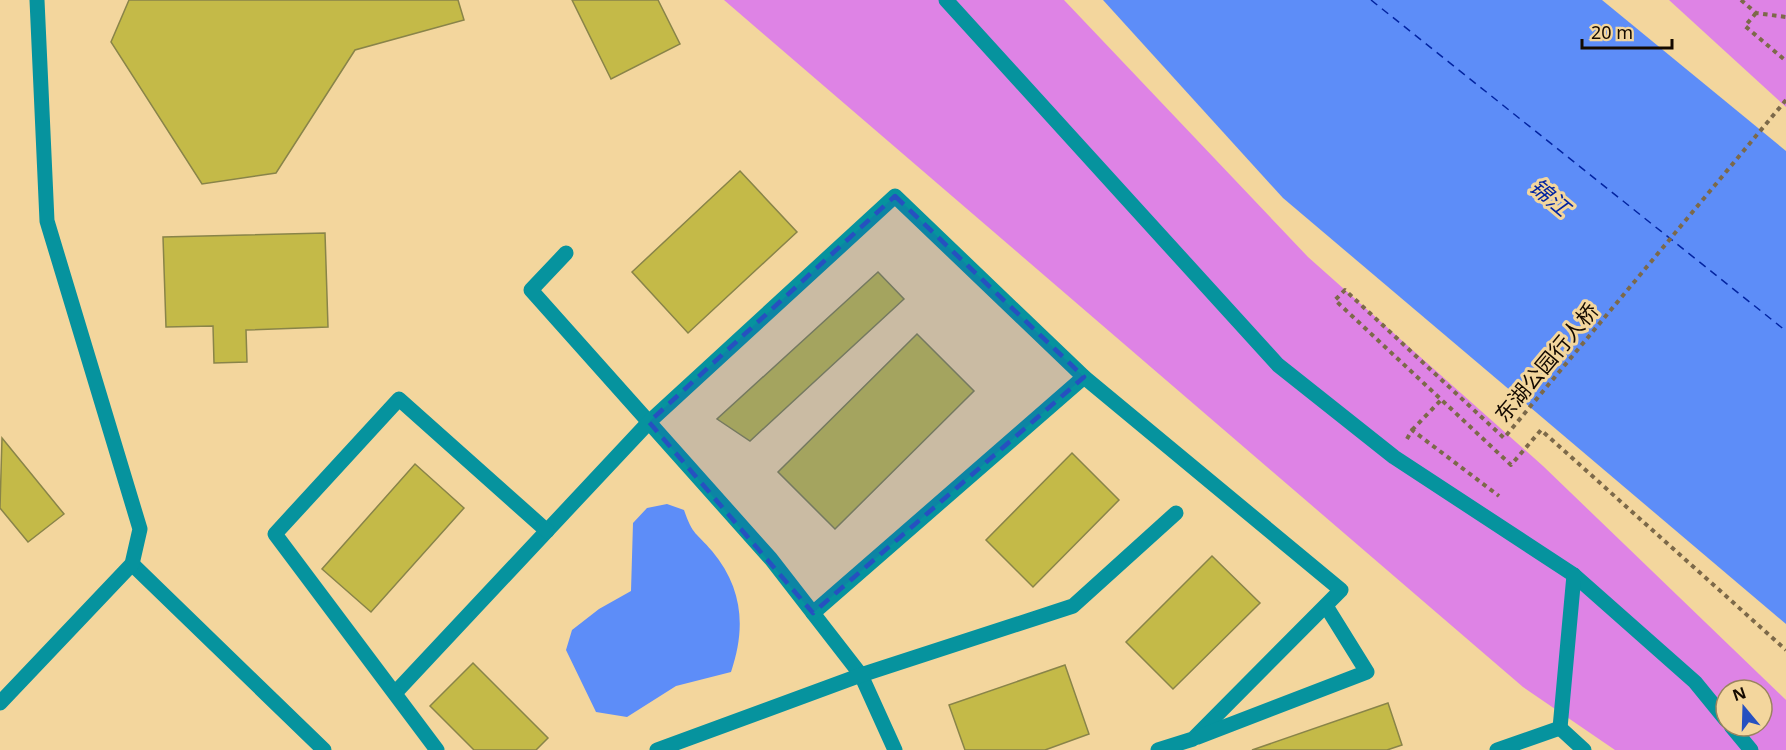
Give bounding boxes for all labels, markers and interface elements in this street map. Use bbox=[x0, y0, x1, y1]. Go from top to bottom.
scale bar bbox=[1582, 12, 1672, 50]
text: 20 m bbox=[1591, 20, 1633, 44]
water label: 锦江 bbox=[1524, 171, 1579, 223]
street label: 东湖公园行人桥 bbox=[1488, 297, 1604, 428]
north arrow bbox=[1714, 678, 1774, 738]
text: N bbox=[1729, 681, 1749, 706]

